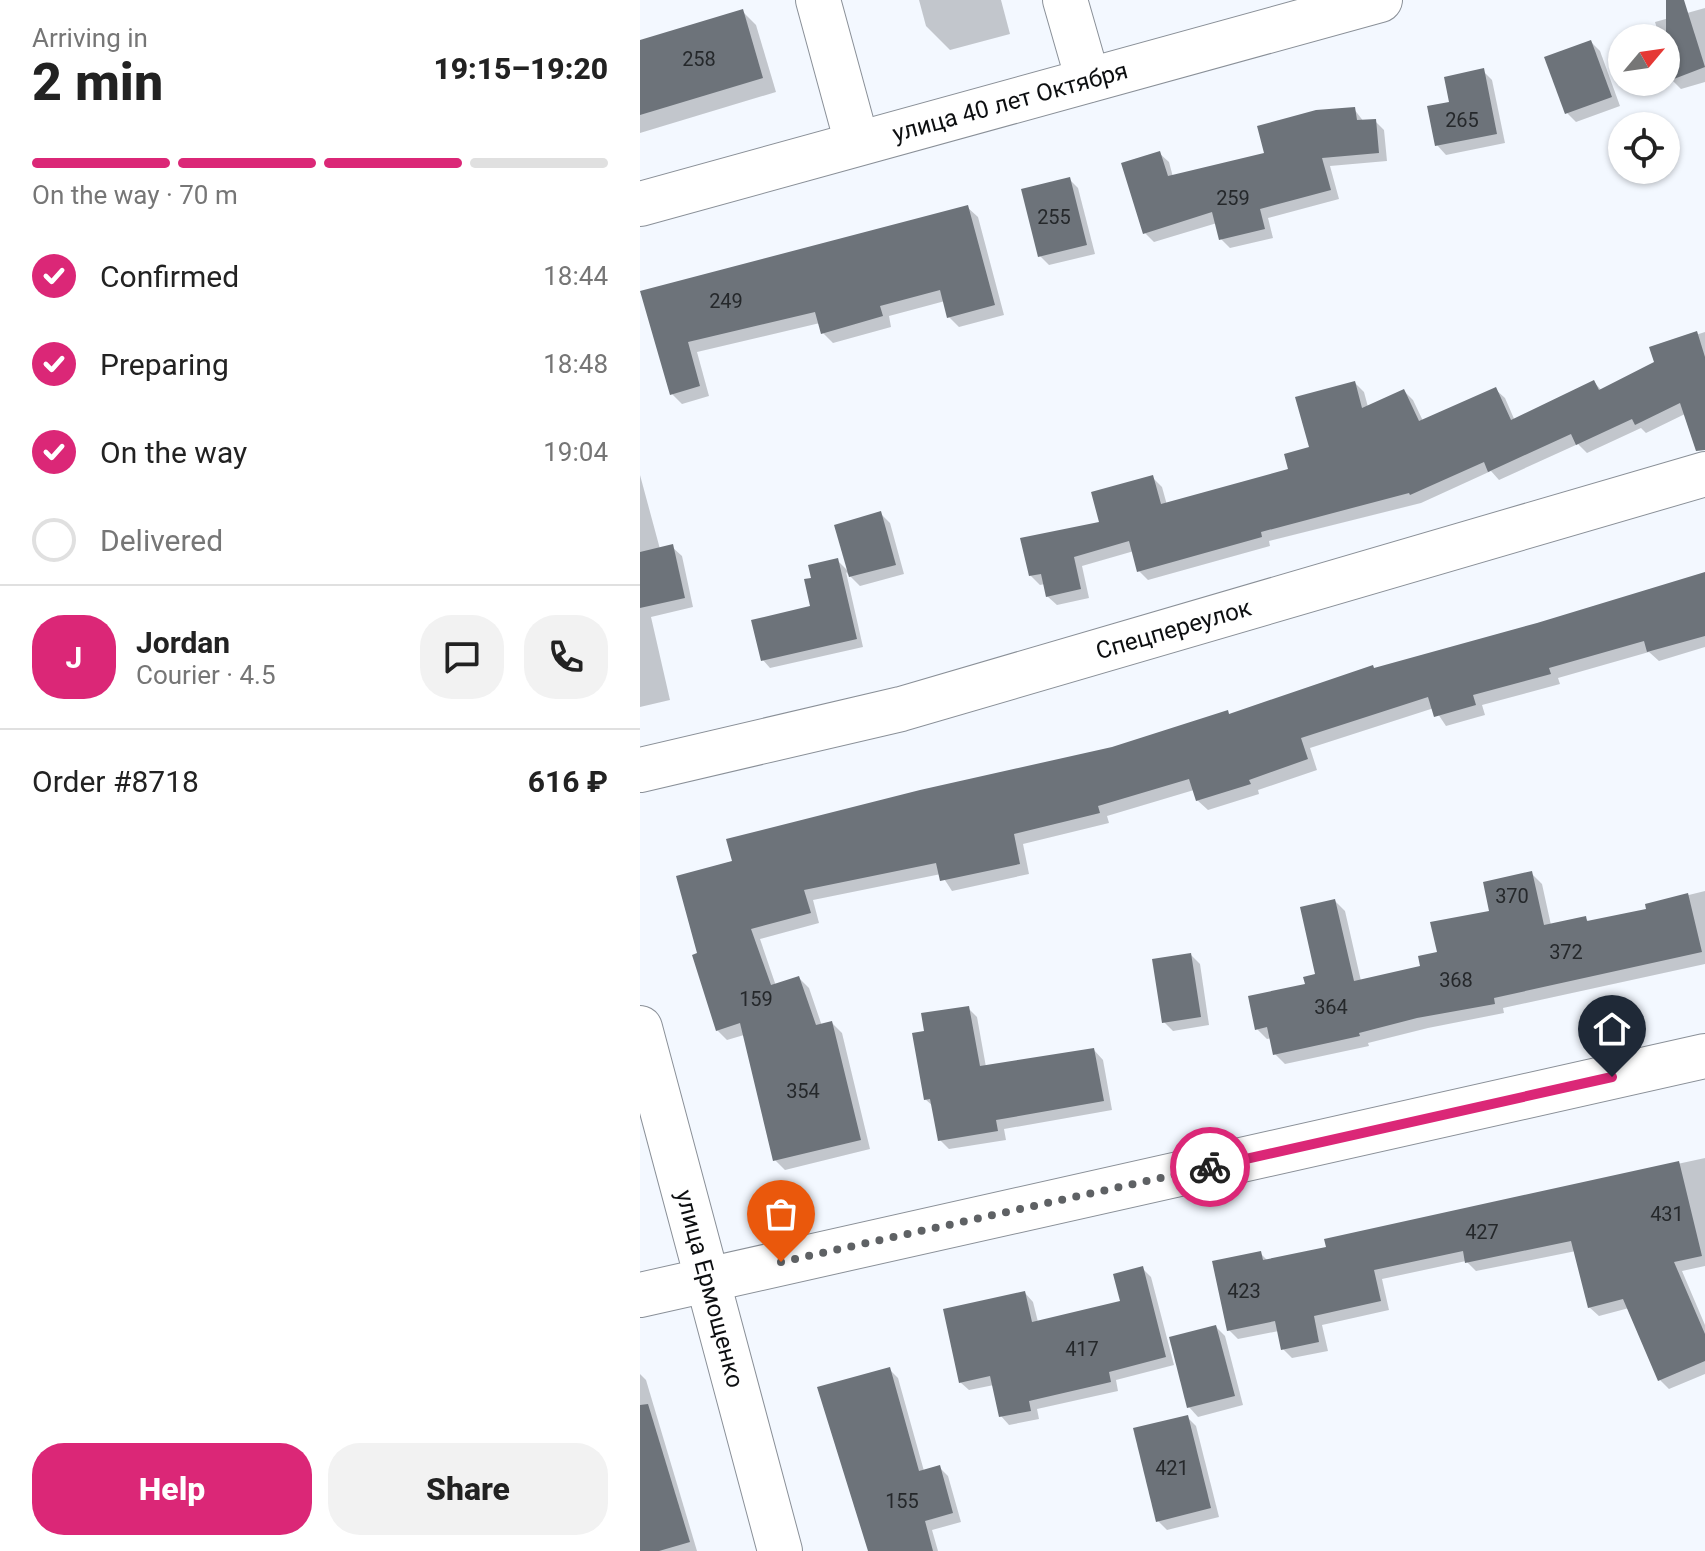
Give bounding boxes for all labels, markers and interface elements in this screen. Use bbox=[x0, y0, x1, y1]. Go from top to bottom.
text: Arriving in bbox=[32, 23, 148, 53]
north arrow bbox=[1608, 24, 1680, 96]
map controls bbox=[1608, 24, 1680, 184]
house number: 258 bbox=[682, 47, 716, 71]
text: 19:15–19:20 bbox=[433, 51, 608, 86]
text: 2 min bbox=[32, 52, 163, 113]
street label: улица 40 лет Октября bbox=[889, 56, 1131, 148]
house number: 265 bbox=[1445, 108, 1479, 132]
button: locate bbox=[1608, 112, 1680, 184]
text: On the way · 70 m bbox=[32, 180, 238, 210]
house number: 259 bbox=[1216, 186, 1250, 210]
house number: 255 bbox=[1037, 205, 1071, 229]
icon: check bbox=[32, 254, 76, 298]
text: Confirmed bbox=[100, 259, 239, 294]
text: 18:44 bbox=[543, 261, 608, 291]
house number: 249 bbox=[709, 289, 743, 313]
icon: check bbox=[32, 342, 76, 386]
text: Preparing bbox=[100, 347, 229, 382]
text: 18:48 bbox=[543, 349, 608, 379]
icon: check bbox=[32, 430, 76, 474]
text: On the way bbox=[100, 435, 247, 470]
text: 19:04 bbox=[543, 437, 608, 467]
text: Delivered bbox=[100, 523, 223, 558]
street label: Спецпереулок bbox=[1093, 593, 1255, 665]
button: chat bbox=[420, 615, 504, 699]
button: phone bbox=[524, 615, 608, 699]
text: Jordan bbox=[136, 625, 230, 660]
text: J bbox=[66, 640, 82, 675]
text: Courier · 4.5 bbox=[136, 660, 276, 690]
text: Order #8718 bbox=[32, 764, 199, 799]
text: 616 ₽ bbox=[528, 764, 608, 799]
house number: 370 bbox=[1495, 884, 1529, 908]
house number: 372 bbox=[1549, 940, 1583, 964]
house number: 368 bbox=[1439, 968, 1473, 992]
house number: 159 bbox=[739, 987, 773, 1011]
house number: 364 bbox=[1314, 995, 1348, 1019]
pin bbox=[1578, 995, 1646, 1077]
icon: home bbox=[1590, 1007, 1634, 1051]
house number: 354 bbox=[786, 1079, 820, 1103]
courier bbox=[1170, 1127, 1250, 1207]
icon: bike bbox=[1188, 1145, 1232, 1189]
pin bbox=[747, 1180, 815, 1262]
street label: улица Ермощенко bbox=[670, 1187, 750, 1391]
icon: bag bbox=[759, 1192, 803, 1236]
house number: 431 bbox=[1650, 1202, 1684, 1226]
house number: 427 bbox=[1465, 1220, 1499, 1244]
house number: 423 bbox=[1227, 1279, 1261, 1303]
house number: 417 bbox=[1065, 1337, 1099, 1361]
button: Help bbox=[32, 1443, 312, 1535]
button: Share bbox=[328, 1443, 608, 1535]
house number: 421 bbox=[1155, 1456, 1189, 1480]
house number: 155 bbox=[885, 1489, 919, 1513]

